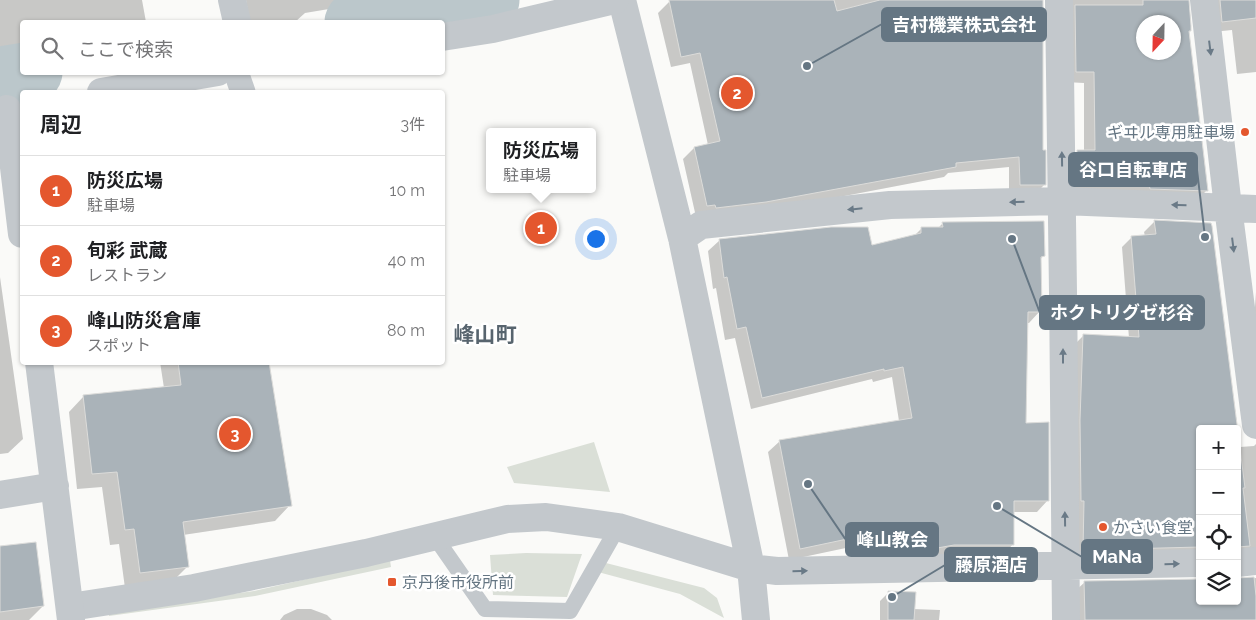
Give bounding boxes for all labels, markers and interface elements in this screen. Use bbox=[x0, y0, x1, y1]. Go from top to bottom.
callout: 吉村機業株式会社 bbox=[882, 8, 1046, 41]
text: 吉村機業株式会社 bbox=[892, 14, 1036, 35]
north arrow bbox=[1136, 15, 1181, 60]
search box bbox=[20, 20, 445, 75]
icon: search bbox=[38, 34, 66, 62]
text: ここで検索 bbox=[78, 38, 173, 60]
one-way arrow bbox=[1206, 41, 1214, 57]
pin: 2 bbox=[721, 74, 753, 112]
text: 周辺 bbox=[40, 112, 82, 137]
text: 3件 bbox=[400, 115, 425, 134]
place label: ギヰル専用駐車場 bbox=[1107, 123, 1235, 142]
marker: ギヰル専用駐車場 bbox=[1239, 126, 1251, 138]
popup bbox=[486, 128, 596, 193]
text: 防災広場 bbox=[503, 139, 579, 161]
one-way arrow bbox=[1058, 151, 1066, 167]
callout: 谷口自転車店 bbox=[1069, 153, 1197, 186]
text: 谷口自転車店 bbox=[1079, 159, 1187, 180]
text: 駐車場 bbox=[503, 166, 551, 185]
text: 防災広場 bbox=[87, 169, 163, 191]
text: 1 bbox=[52, 181, 60, 200]
text: 10 m bbox=[390, 181, 425, 200]
text: 駐車場 bbox=[87, 196, 135, 215]
one-way arrow bbox=[1009, 198, 1025, 206]
one-way arrow bbox=[1171, 201, 1187, 209]
one-way arrow bbox=[846, 205, 862, 213]
pin: 1 bbox=[525, 209, 557, 247]
your location bbox=[583, 226, 609, 252]
one-way arrow bbox=[1229, 237, 1237, 253]
text: 旬彩 武蔵 bbox=[87, 239, 168, 261]
text: 2 bbox=[51, 251, 61, 270]
text: 40 m bbox=[388, 251, 425, 270]
text: レストラン bbox=[87, 266, 167, 285]
callout: ホクトリグゼ杉谷 bbox=[1040, 296, 1204, 329]
text: ホクトリグゼ杉谷 bbox=[1050, 302, 1194, 323]
text: 峰山防災倉庫 bbox=[87, 309, 201, 331]
text: 3 bbox=[52, 321, 60, 340]
text: 80 m bbox=[387, 321, 425, 340]
district label: 峰山町 bbox=[454, 322, 517, 347]
text: スポット bbox=[87, 336, 151, 355]
one-way arrow bbox=[1059, 348, 1067, 364]
pin: 3 bbox=[219, 415, 251, 453]
map controls bbox=[1196, 425, 1241, 605]
button: + bbox=[1196, 425, 1241, 470]
button: − bbox=[1196, 470, 1241, 515]
one-way arrow bbox=[1061, 511, 1069, 527]
button: locate bbox=[1196, 515, 1241, 560]
place label: かさい食堂 bbox=[1113, 518, 1193, 537]
marker: かさい食堂 bbox=[1097, 521, 1109, 533]
callout: 峰山教会 bbox=[846, 523, 938, 556]
text: 峰山教会 bbox=[856, 529, 928, 550]
callout: MaNa bbox=[1082, 540, 1152, 573]
text: MaNa bbox=[1092, 546, 1142, 567]
callout: 藤原酒店 bbox=[945, 548, 1037, 581]
text: 藤原酒店 bbox=[955, 554, 1027, 575]
one-way arrow bbox=[1165, 560, 1181, 568]
button: layers bbox=[1196, 560, 1241, 605]
one-way arrow bbox=[792, 567, 808, 575]
place label: 京丹後市役所前 bbox=[402, 573, 514, 592]
marker: 京丹後市役所前 bbox=[386, 576, 398, 588]

